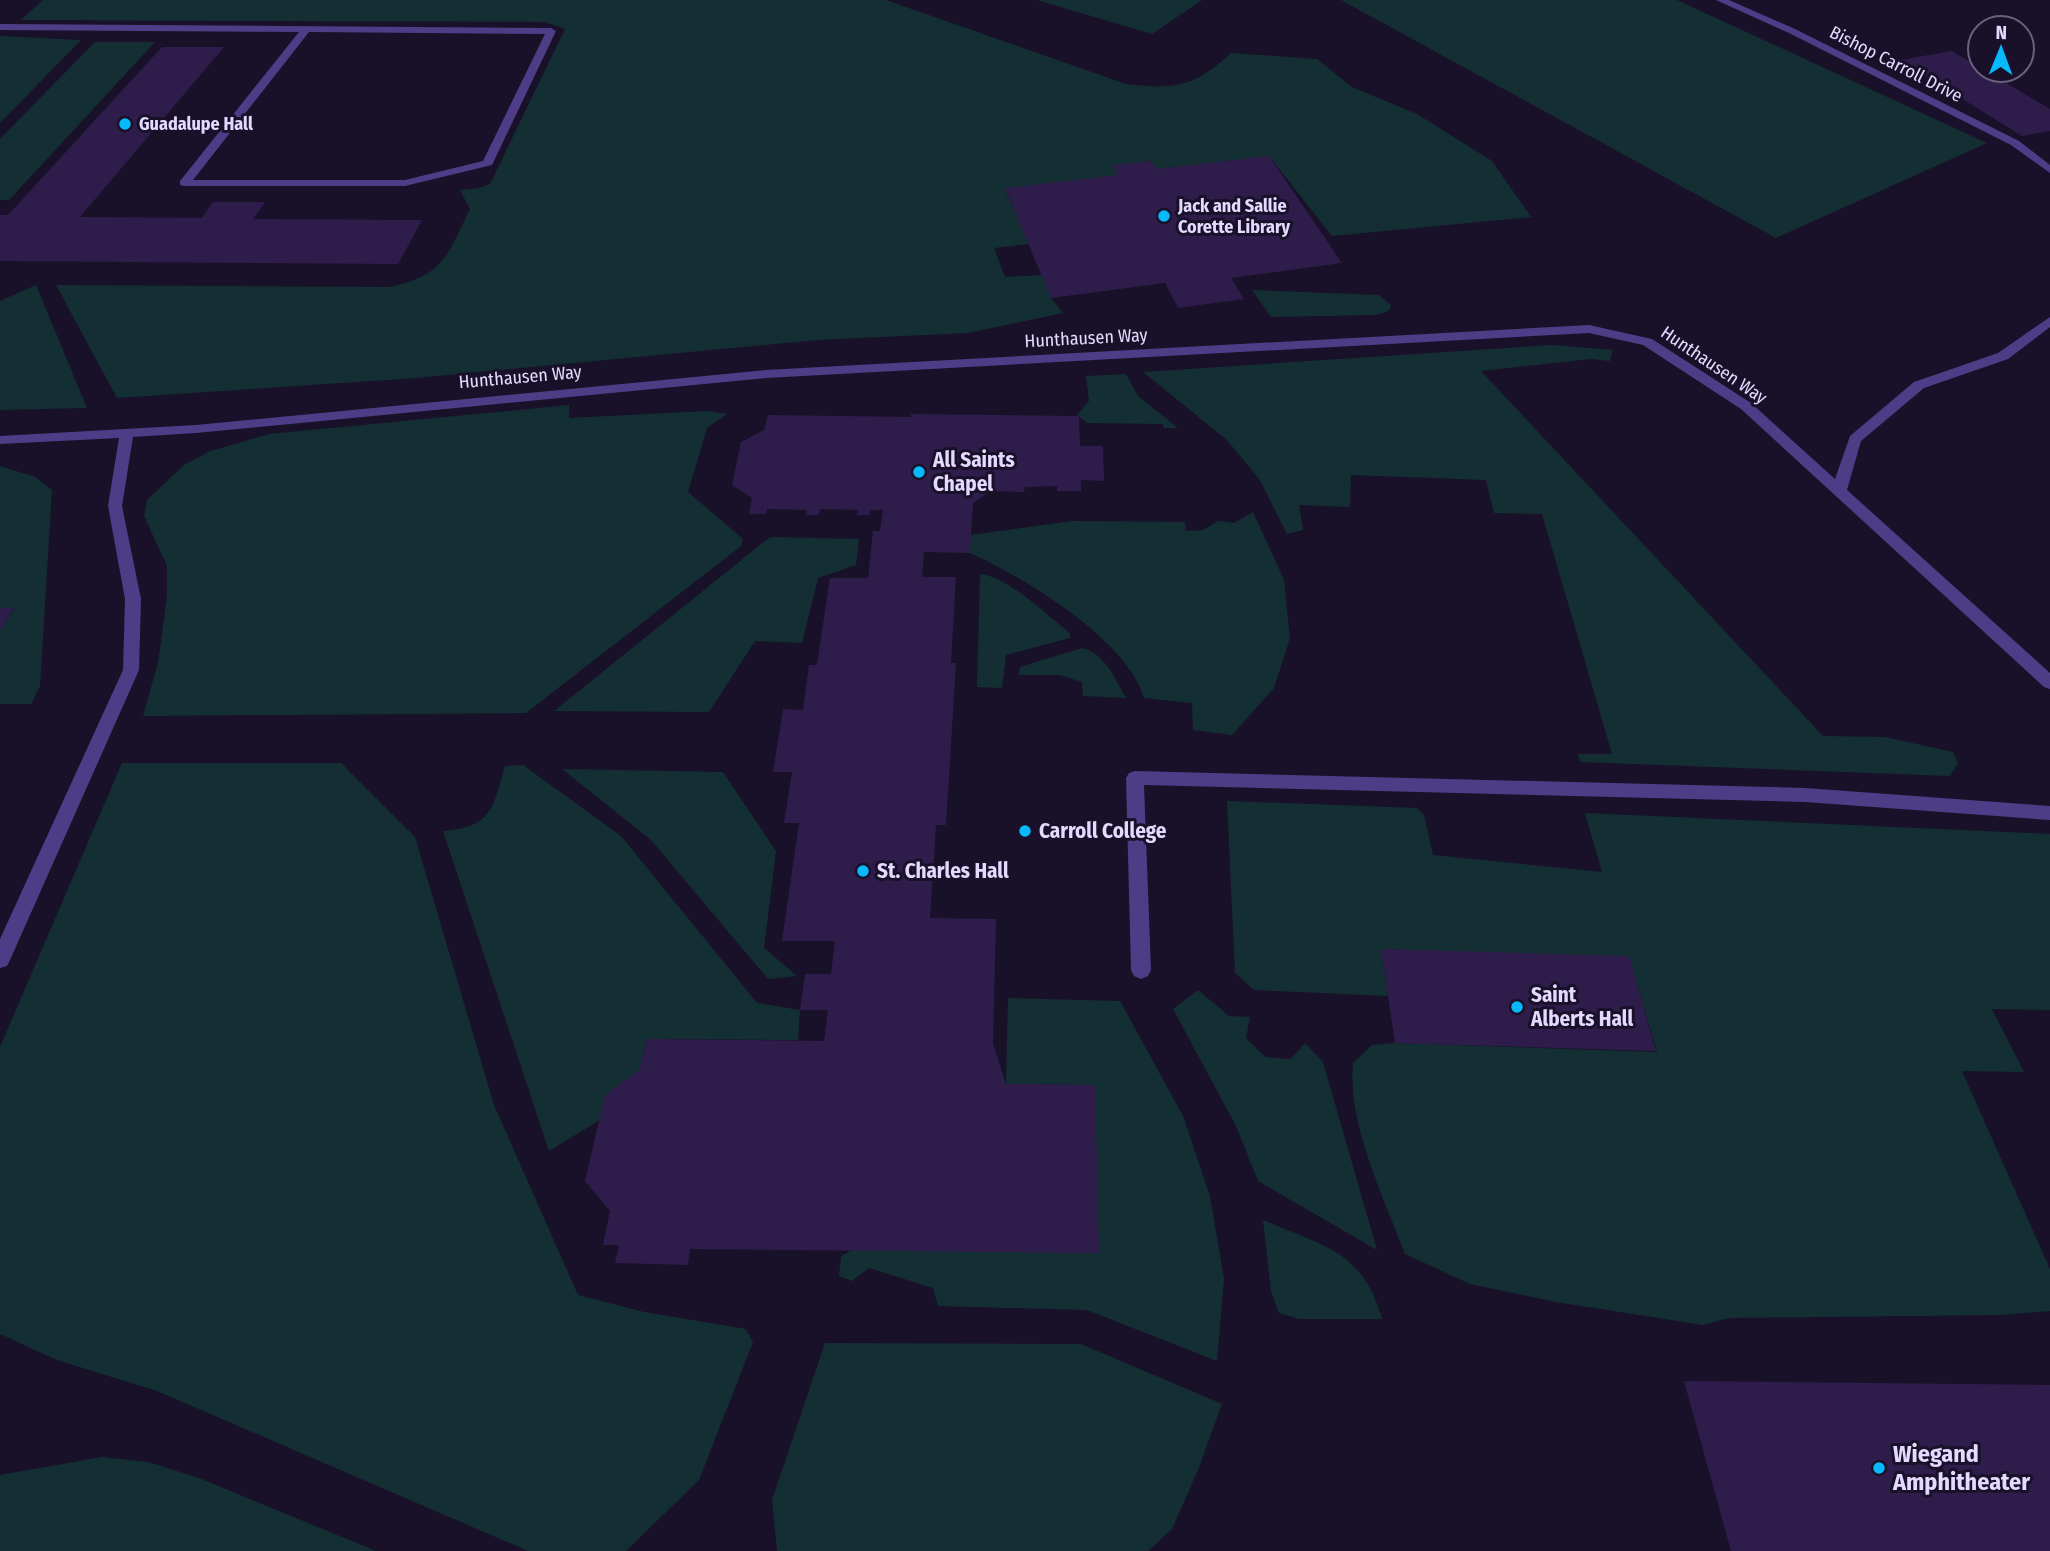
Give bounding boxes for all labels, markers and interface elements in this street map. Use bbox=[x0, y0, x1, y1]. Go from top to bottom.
north arrow bbox=[1966, 14, 2036, 84]
street label: Bishop Carroll Drive bbox=[1826, 21, 1966, 107]
text: N bbox=[1995, 21, 2007, 44]
place label: Guadalupe Hall bbox=[139, 113, 253, 135]
marker: Guadalupe Hall bbox=[117, 116, 133, 132]
place label: Jack and Sallie Corette Library bbox=[1177, 195, 1291, 238]
marker: Jack and Sallie Corette Library bbox=[1156, 208, 1172, 224]
street label: Hunthausen Way bbox=[1657, 321, 1771, 409]
street label: Hunthausen Way bbox=[1024, 324, 1148, 352]
street label: Hunthausen Way bbox=[458, 361, 582, 393]
place label: All Saints Chapel bbox=[932, 447, 1015, 497]
marker: All Saints Chapel bbox=[911, 464, 927, 480]
place label: Carroll College bbox=[1039, 818, 1167, 844]
marker: Carroll College bbox=[1017, 823, 1033, 839]
place label: St. Charles Hall bbox=[877, 858, 1009, 884]
marker: St. Charles Hall bbox=[855, 863, 871, 879]
place label: Saint Alberts Hall bbox=[1530, 982, 1633, 1032]
marker: Saint Alberts Hall bbox=[1509, 999, 1525, 1015]
place label: Wiegand Amphitheater bbox=[1892, 1440, 2030, 1496]
marker: Wiegand Amphitheater bbox=[1871, 1460, 1887, 1476]

